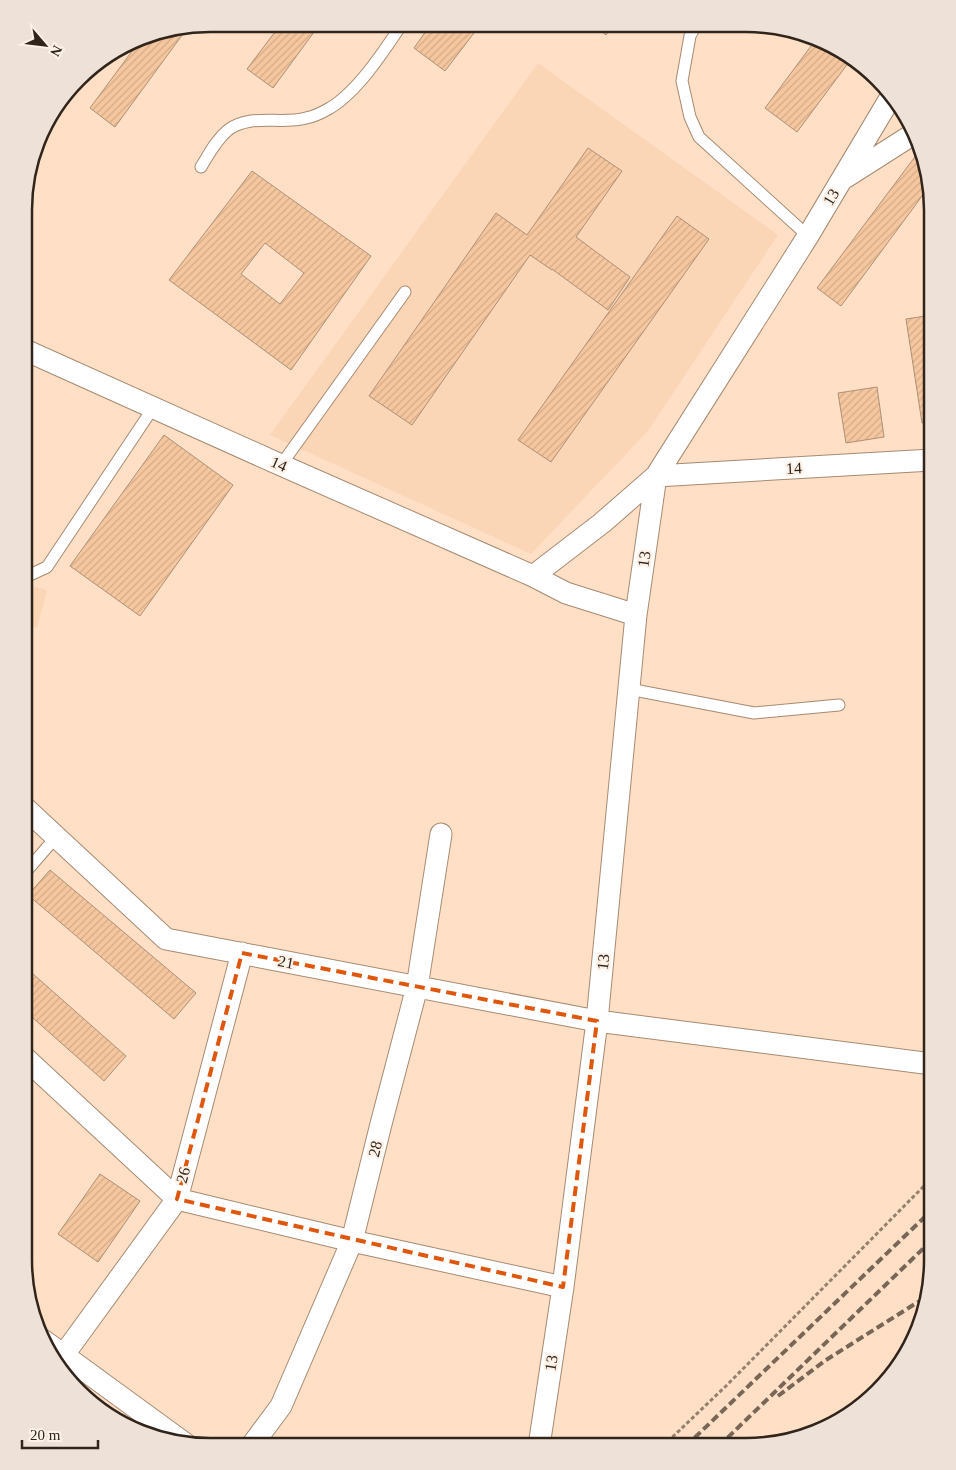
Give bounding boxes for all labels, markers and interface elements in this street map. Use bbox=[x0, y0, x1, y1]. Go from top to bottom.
north arrow bbox=[20, 20, 70, 70]
text: N bbox=[47, 43, 65, 59]
street label: 13 bbox=[820, 186, 842, 208]
street label: 14 bbox=[268, 453, 290, 475]
street label: 14 bbox=[786, 459, 802, 477]
street label: 13 bbox=[634, 550, 654, 568]
street label: 21 bbox=[277, 952, 295, 972]
street label: 13 bbox=[594, 953, 612, 971]
street label: 28 bbox=[365, 1139, 385, 1159]
street label: 26 bbox=[173, 1165, 193, 1185]
street label: 13 bbox=[541, 1354, 561, 1372]
scale bar bbox=[22, 1418, 99, 1450]
text: 20 m bbox=[30, 1427, 61, 1443]

